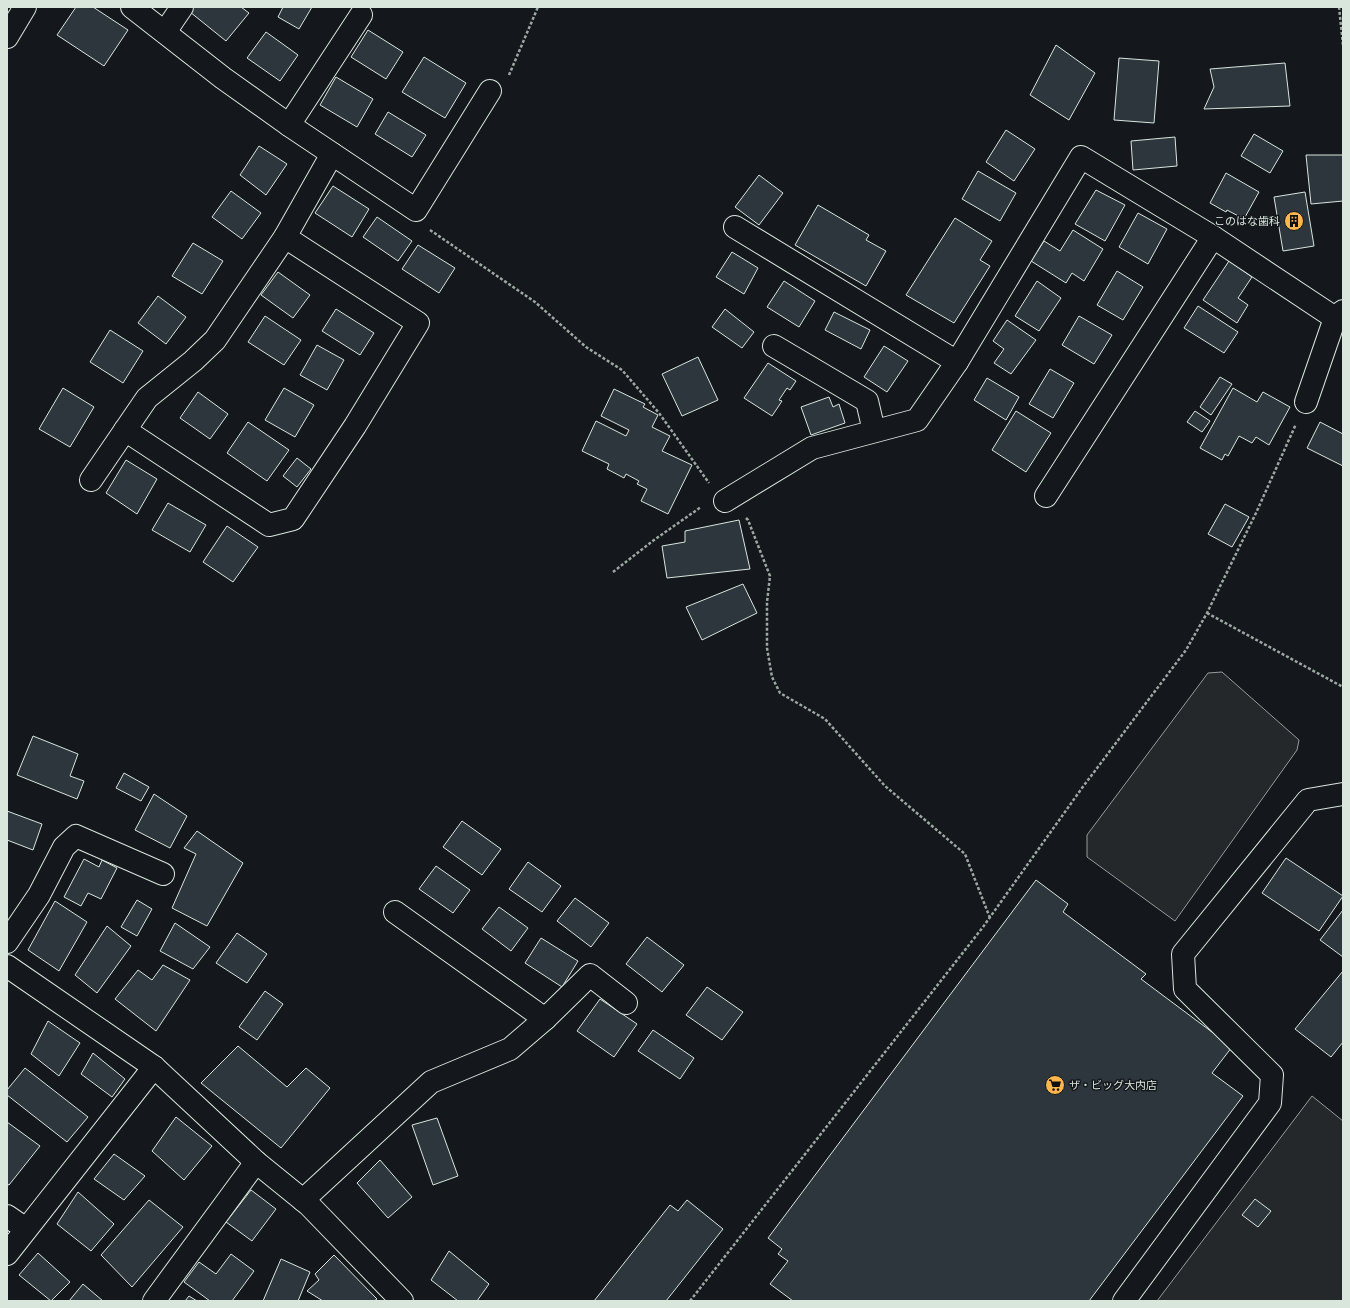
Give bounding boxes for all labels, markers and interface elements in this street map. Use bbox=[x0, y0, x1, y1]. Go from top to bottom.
building icon: このはな歯科 bbox=[1283, 210, 1305, 232]
place label: このはな歯科 bbox=[1214, 213, 1280, 229]
supermarket icon: ザ・ビッグ大内店 bbox=[1044, 1074, 1066, 1096]
place label: ザ・ビッグ大内店 bbox=[1069, 1077, 1157, 1093]

